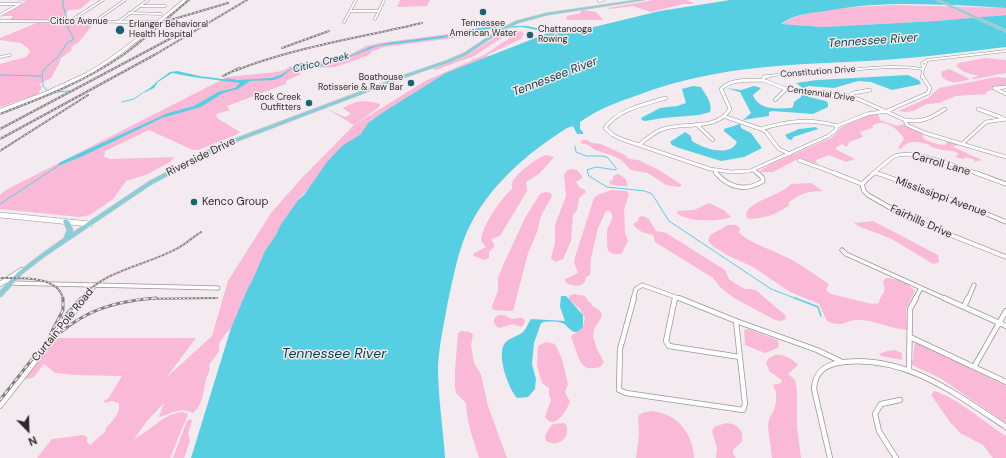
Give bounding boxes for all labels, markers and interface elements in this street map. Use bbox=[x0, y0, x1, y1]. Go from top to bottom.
marker: Tennessee American Water bbox=[478, 7, 488, 17]
street label: Citico Avenue bbox=[50, 17, 108, 27]
place label: Tennessee American Water bbox=[449, 19, 517, 40]
place label: Erlanger Behavioral Health Hospital bbox=[129, 20, 208, 41]
marker: Erlanger Behavioral Health Hospital bbox=[114, 24, 126, 36]
place label: Chattanooga Rowing bbox=[538, 25, 592, 46]
marker: Chattanooga Rowing bbox=[525, 30, 535, 40]
water label: Tennessee River bbox=[828, 31, 918, 51]
water label: Citico Creek bbox=[292, 50, 350, 76]
water label: Tennessee River bbox=[511, 54, 599, 100]
street label: Constitution Drive bbox=[780, 64, 856, 80]
place label: Boathouse Rotisserie & Raw Bar bbox=[318, 73, 403, 94]
marker: Boathouse Rotisserie & Raw Bar bbox=[406, 78, 416, 88]
street label: Centennial Drive bbox=[786, 84, 856, 104]
place label: Rock Creek Outfitters bbox=[254, 93, 301, 114]
marker: Rock Creek Outfitters bbox=[304, 98, 314, 108]
street label: Riverside Drive bbox=[164, 135, 238, 179]
street label: Carroll Lane bbox=[910, 149, 972, 179]
street label: Mississippi Avenue bbox=[894, 174, 988, 220]
place label: Kenco Group bbox=[202, 195, 268, 209]
marker: Kenco Group bbox=[189, 197, 199, 207]
street label: Fairhills Drive bbox=[888, 202, 954, 242]
street label: Curtain Pole Road bbox=[29, 286, 97, 364]
water label: Tennessee River bbox=[282, 346, 386, 362]
north arrow bbox=[8, 410, 48, 450]
text: N bbox=[26, 433, 39, 449]

